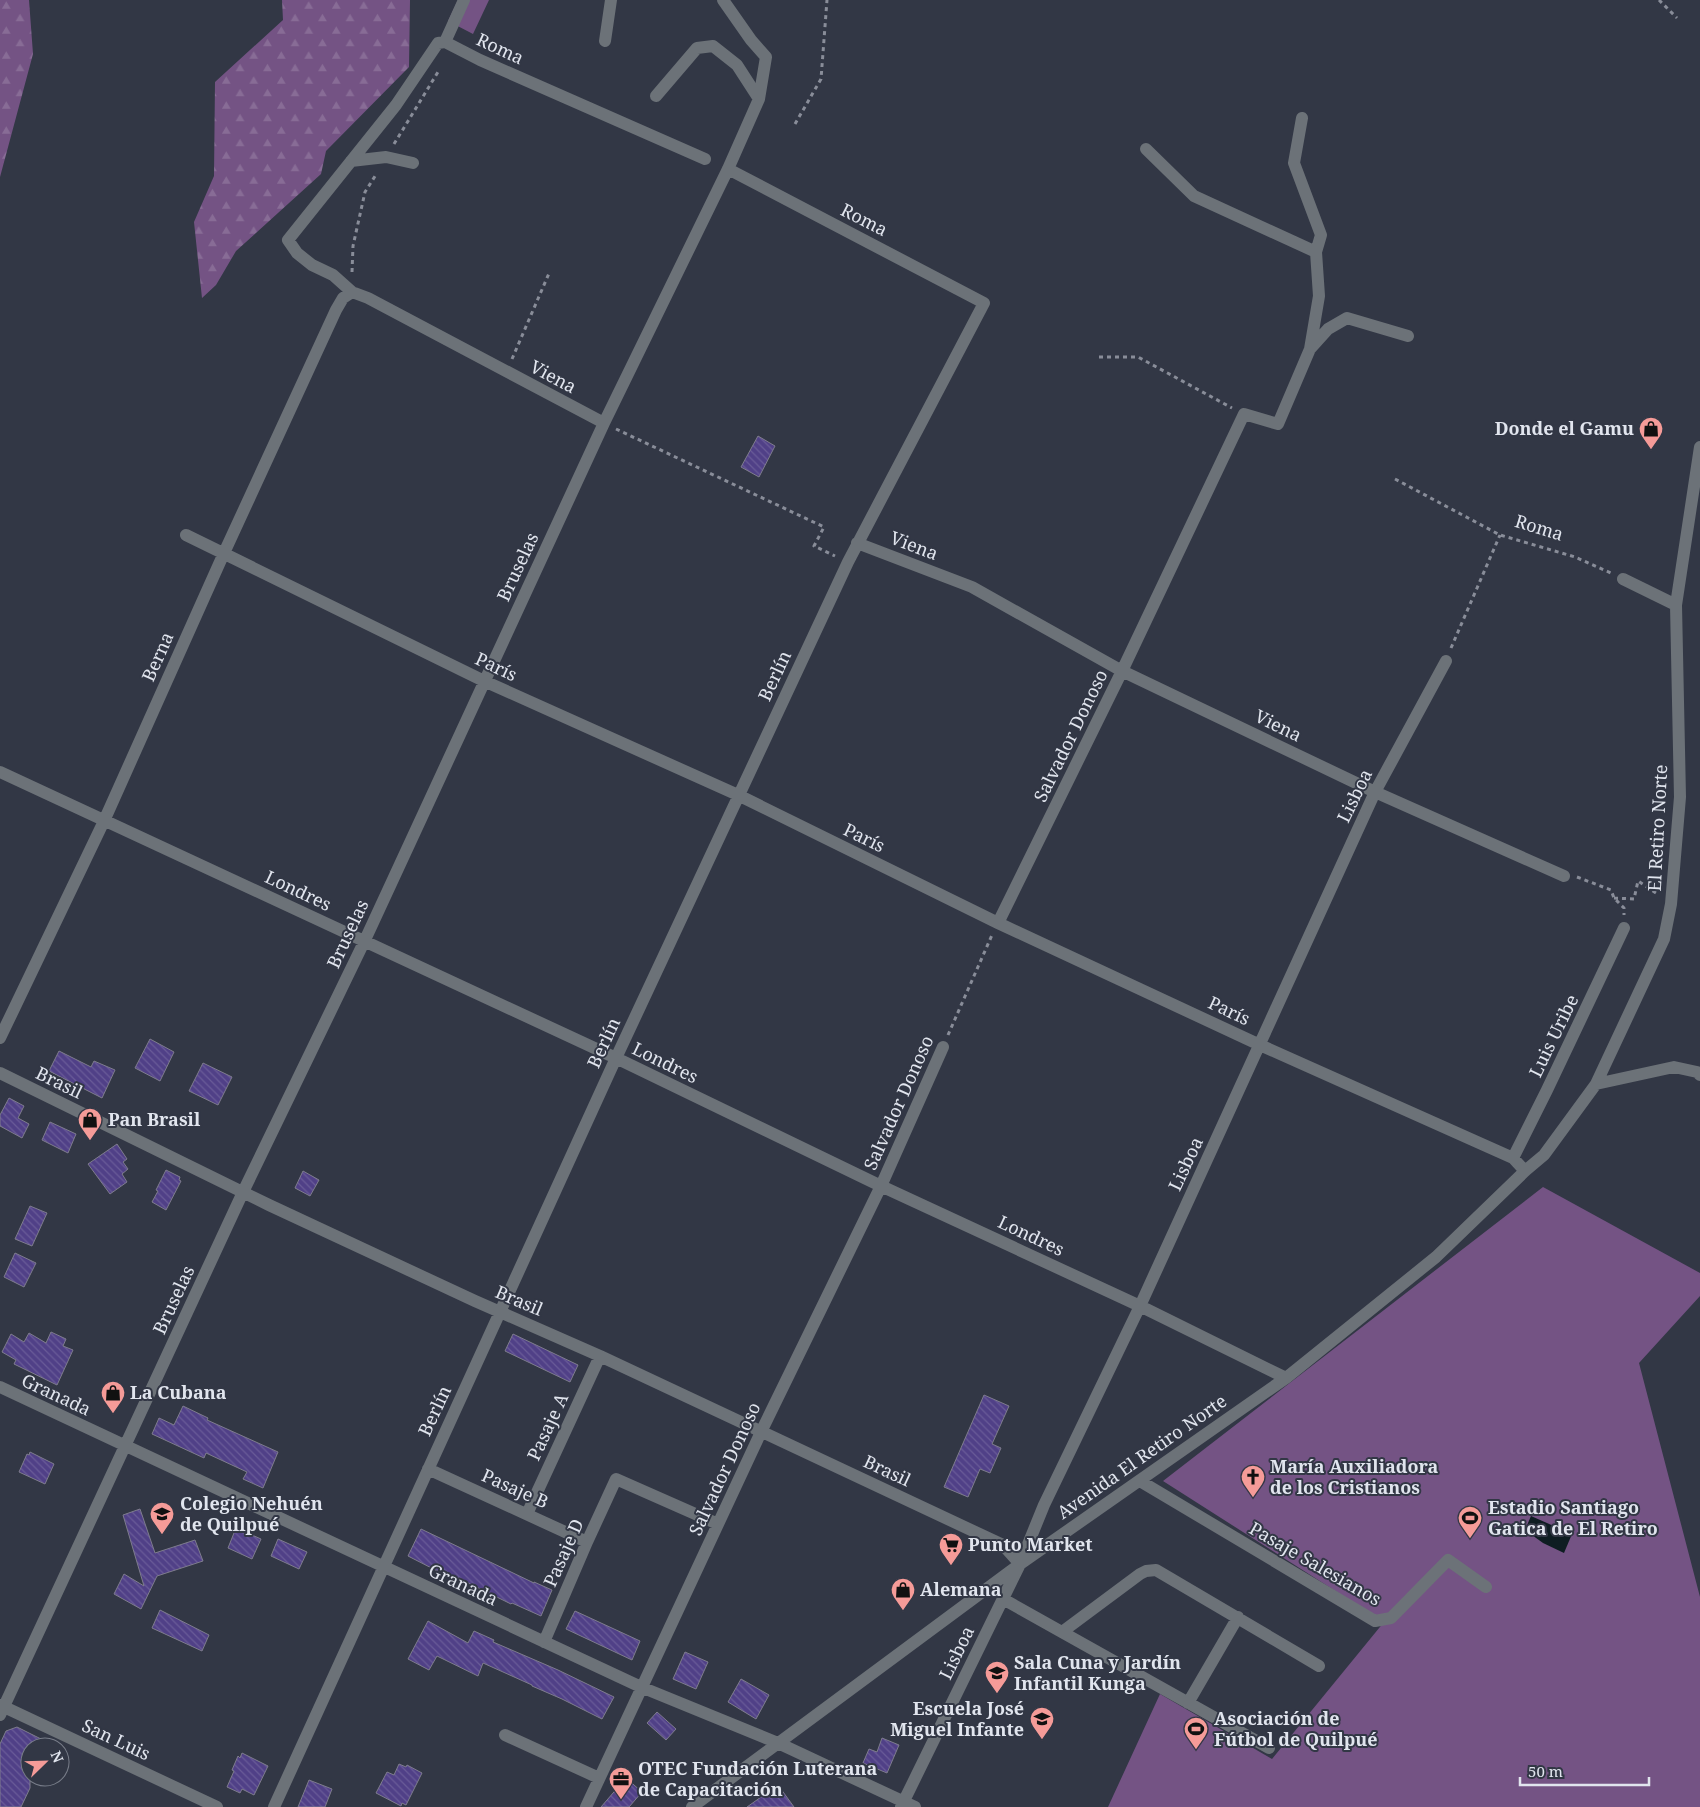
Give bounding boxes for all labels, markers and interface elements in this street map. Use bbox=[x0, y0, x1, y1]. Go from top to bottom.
street label: Roma bbox=[473, 27, 528, 69]
street label: Roma bbox=[837, 197, 892, 241]
street label: Viena bbox=[526, 354, 581, 398]
place label: Donde el Gamu bbox=[1495, 416, 1634, 440]
shop icon: Donde el Gamu bbox=[1638, 416, 1664, 450]
street label: Roma bbox=[1512, 508, 1566, 546]
street label: Viena bbox=[887, 525, 942, 565]
street label: Bruselas bbox=[491, 528, 543, 605]
street label: Berna bbox=[136, 628, 179, 685]
street label: París bbox=[472, 646, 521, 686]
street label: Berlín bbox=[752, 646, 796, 705]
street label: Salvador Donoso bbox=[1028, 665, 1113, 806]
street label: Viena bbox=[1251, 704, 1306, 747]
street label: El Retiro Norte bbox=[1642, 764, 1672, 892]
street label: Lisboa bbox=[1331, 765, 1377, 826]
street label: París bbox=[840, 817, 889, 857]
street label: Londres bbox=[261, 864, 335, 916]
street label: Bruselas bbox=[321, 895, 373, 972]
street label: París bbox=[1205, 990, 1254, 1030]
street label: Luis Uribe bbox=[1523, 990, 1583, 1081]
street label: Berlín bbox=[581, 1013, 625, 1072]
street label: Salvador Donoso bbox=[858, 1032, 938, 1174]
street label: Londres bbox=[628, 1036, 702, 1088]
street label: Brasil bbox=[32, 1060, 87, 1104]
shop icon: Pan Brasil bbox=[77, 1107, 103, 1141]
place label: Pan Brasil bbox=[108, 1107, 201, 1131]
street label: Lisboa bbox=[1162, 1133, 1208, 1194]
street label: Londres bbox=[994, 1209, 1068, 1261]
street label: Bruselas bbox=[147, 1261, 199, 1338]
street label: Brasil bbox=[492, 1279, 547, 1321]
street label: Granada bbox=[18, 1368, 95, 1421]
shop icon: La Cubana bbox=[100, 1380, 126, 1414]
place label: La Cubana bbox=[130, 1380, 227, 1404]
street label: Berlín bbox=[412, 1381, 456, 1440]
street label: Avenida El Retiro Norte bbox=[1052, 1388, 1231, 1524]
street label: Pasaje A bbox=[521, 1389, 573, 1464]
street label: Salvador Donoso bbox=[683, 1398, 766, 1539]
street label: Brasil bbox=[860, 1449, 915, 1492]
place label: María Auxiliadora de los Cristianos bbox=[1270, 1454, 1439, 1499]
street label: Pasaje B bbox=[478, 1463, 553, 1513]
church icon: María Auxiliadora de los Cristianos bbox=[1240, 1464, 1266, 1498]
place label: Colegio Nehuén de Quilpué bbox=[180, 1491, 323, 1536]
place label: Estadio Santiago Gatica de El Retiro bbox=[1488, 1495, 1658, 1540]
school or university icon: Colegio Nehuén de Quilpué bbox=[149, 1501, 175, 1535]
sports icon: Estadio Santiago Gatica de El Retiro bbox=[1457, 1505, 1483, 1539]
street label: Pasaje D bbox=[537, 1515, 589, 1590]
street label: Pasaje Salesianos bbox=[1245, 1516, 1386, 1611]
supermarket icon: Punto Market bbox=[938, 1532, 964, 1566]
place label: Punto Market bbox=[968, 1532, 1093, 1556]
street label: Granada bbox=[425, 1558, 502, 1611]
shop icon: Alemana bbox=[890, 1577, 916, 1611]
place label: Alemana bbox=[920, 1577, 1002, 1601]
street label: Lisboa bbox=[933, 1622, 979, 1683]
place label: Sala Cuna y Jardín Infantil Kunga bbox=[1014, 1650, 1181, 1695]
school or university icon: Sala Cuna y Jardín Infantil Kunga bbox=[984, 1660, 1010, 1694]
place label: Escuela José Miguel Infante bbox=[890, 1696, 1024, 1741]
school or university icon: Escuela José Miguel Infante bbox=[1029, 1706, 1055, 1740]
place label: Asociación de Fútbol de Quilpué bbox=[1214, 1706, 1378, 1751]
street label: San Luis bbox=[78, 1713, 154, 1765]
sports icon: Asociación de Fútbol de Quilpué bbox=[1183, 1716, 1209, 1750]
north arrow bbox=[20, 1737, 70, 1787]
text: N bbox=[47, 1748, 68, 1766]
scale bar bbox=[1520, 1754, 1649, 1786]
place label: OTEC Fundación Luterana de Capacitación bbox=[638, 1756, 877, 1801]
text: 50 m bbox=[1528, 1761, 1563, 1781]
office icon: OTEC Fundación Luterana de Capacitación bbox=[608, 1766, 634, 1800]

